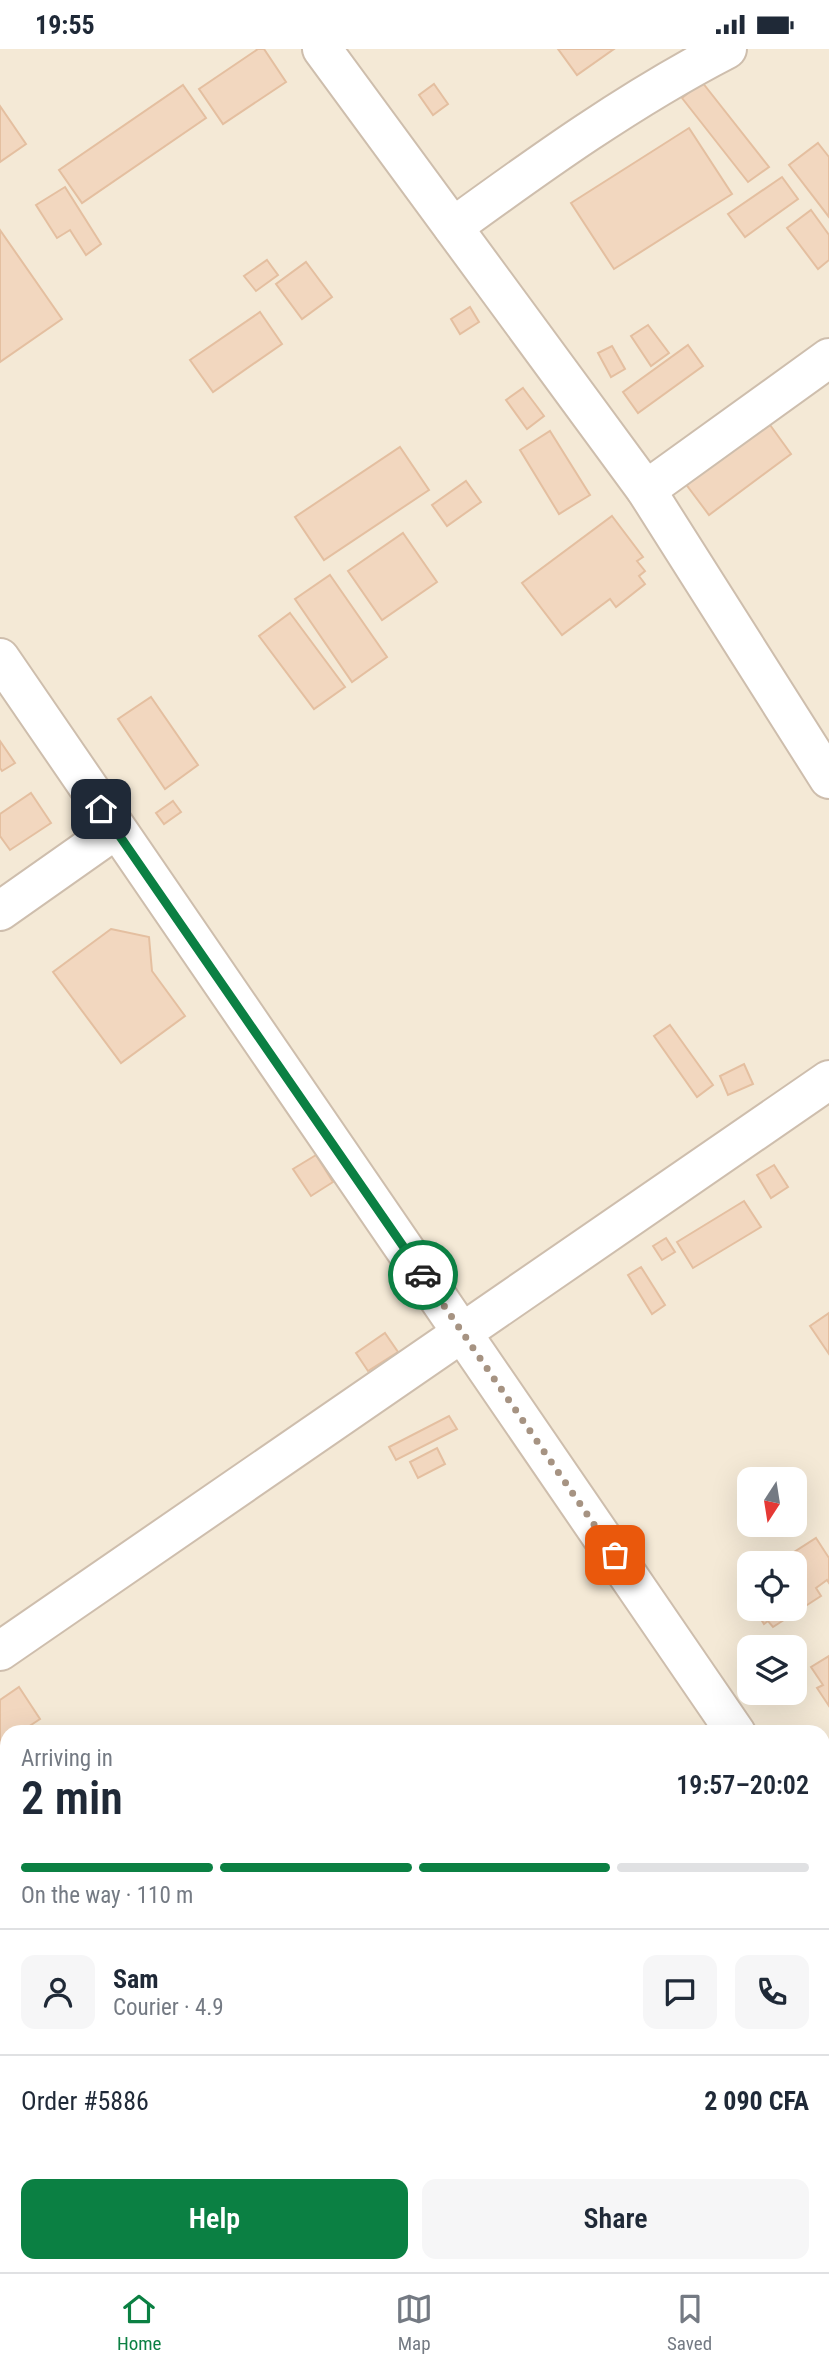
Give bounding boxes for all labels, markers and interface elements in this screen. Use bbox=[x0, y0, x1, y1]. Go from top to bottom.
text: 19:55 bbox=[35, 10, 95, 40]
pin bbox=[71, 779, 131, 839]
icon: home bbox=[82, 790, 120, 828]
courier bbox=[388, 1240, 458, 1310]
icon: car bbox=[404, 1256, 442, 1294]
north arrow bbox=[737, 1467, 807, 1537]
map controls bbox=[737, 1467, 807, 1705]
pin bbox=[585, 1525, 645, 1585]
icon: bag bbox=[596, 1536, 634, 1574]
button: locate bbox=[737, 1551, 807, 1621]
button: layers bbox=[737, 1635, 807, 1705]
text: Arriving in bbox=[21, 1745, 113, 1772]
text: 19:57–20:02 bbox=[676, 1770, 809, 1800]
text: 2 min bbox=[21, 1771, 123, 1825]
text: On the way · 110 m bbox=[21, 1882, 193, 1909]
button: person bbox=[21, 1955, 95, 2029]
button: chat bbox=[643, 1955, 717, 2029]
button: phone bbox=[735, 1955, 809, 2029]
text: Sam bbox=[113, 1964, 159, 1994]
text: Courier · 4.9 bbox=[113, 1994, 224, 2021]
text: Order #5886 bbox=[21, 2086, 149, 2116]
text: 2 090 CFA bbox=[704, 2086, 809, 2116]
button: Help bbox=[21, 2179, 408, 2259]
button: Share bbox=[422, 2179, 809, 2259]
tab: Home bbox=[117, 2290, 161, 2355]
tab: Map bbox=[395, 2290, 433, 2355]
tab: Saved bbox=[667, 2290, 712, 2355]

